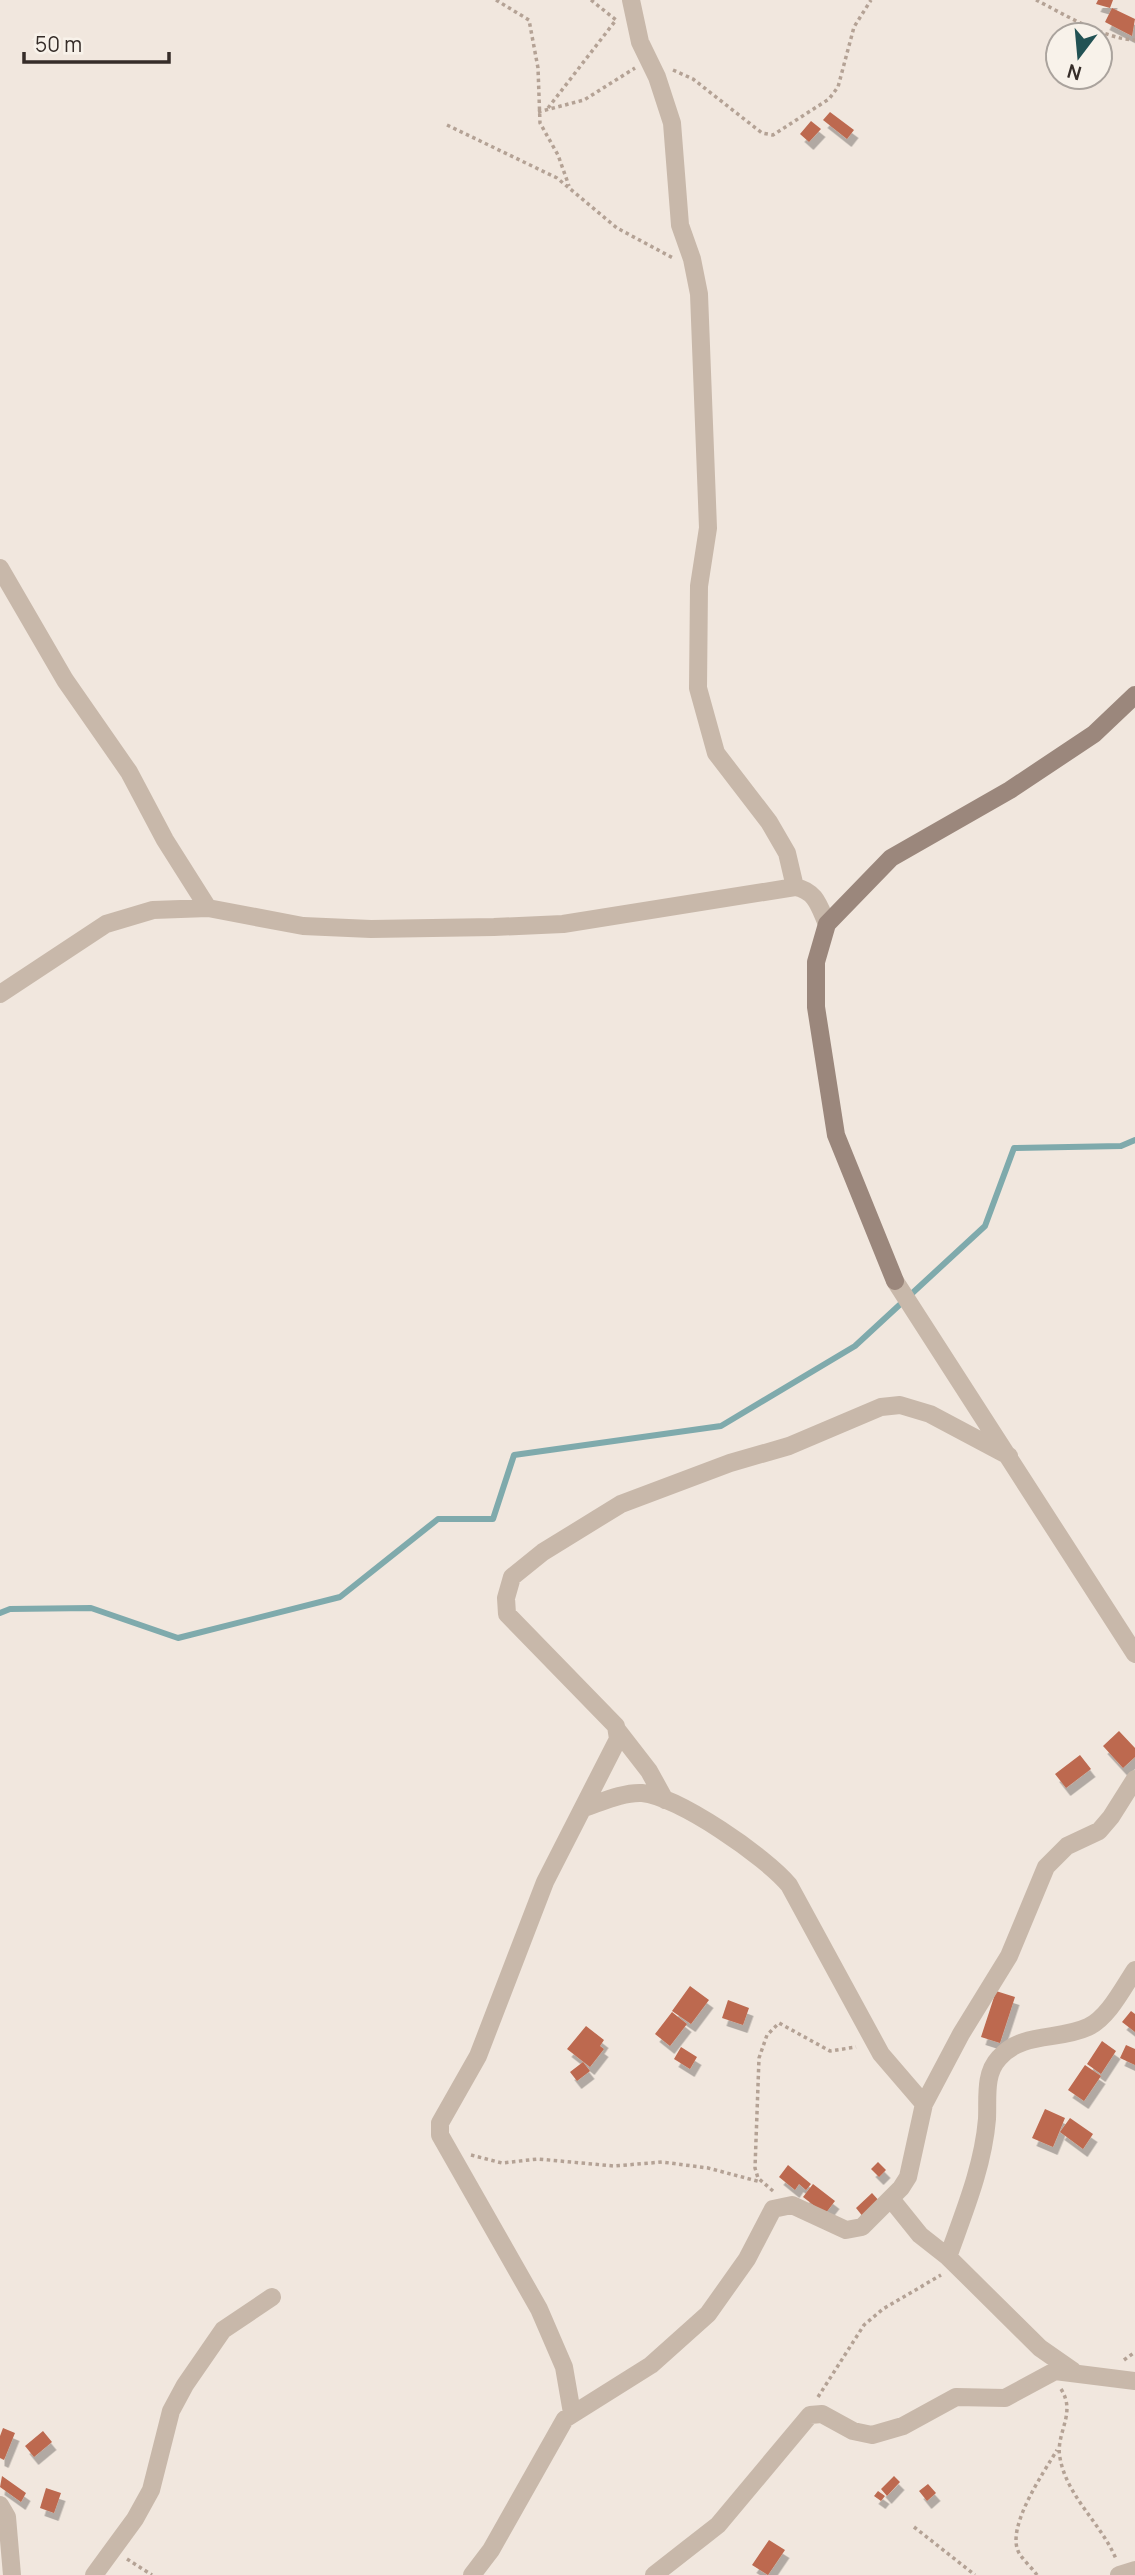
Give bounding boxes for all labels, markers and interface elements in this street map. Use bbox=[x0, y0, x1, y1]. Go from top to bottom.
scale bar bbox=[24, 21, 170, 65]
north arrow bbox=[1044, 21, 1114, 91]
text: 50 m bbox=[35, 30, 82, 58]
text: N bbox=[1064, 58, 1084, 87]

